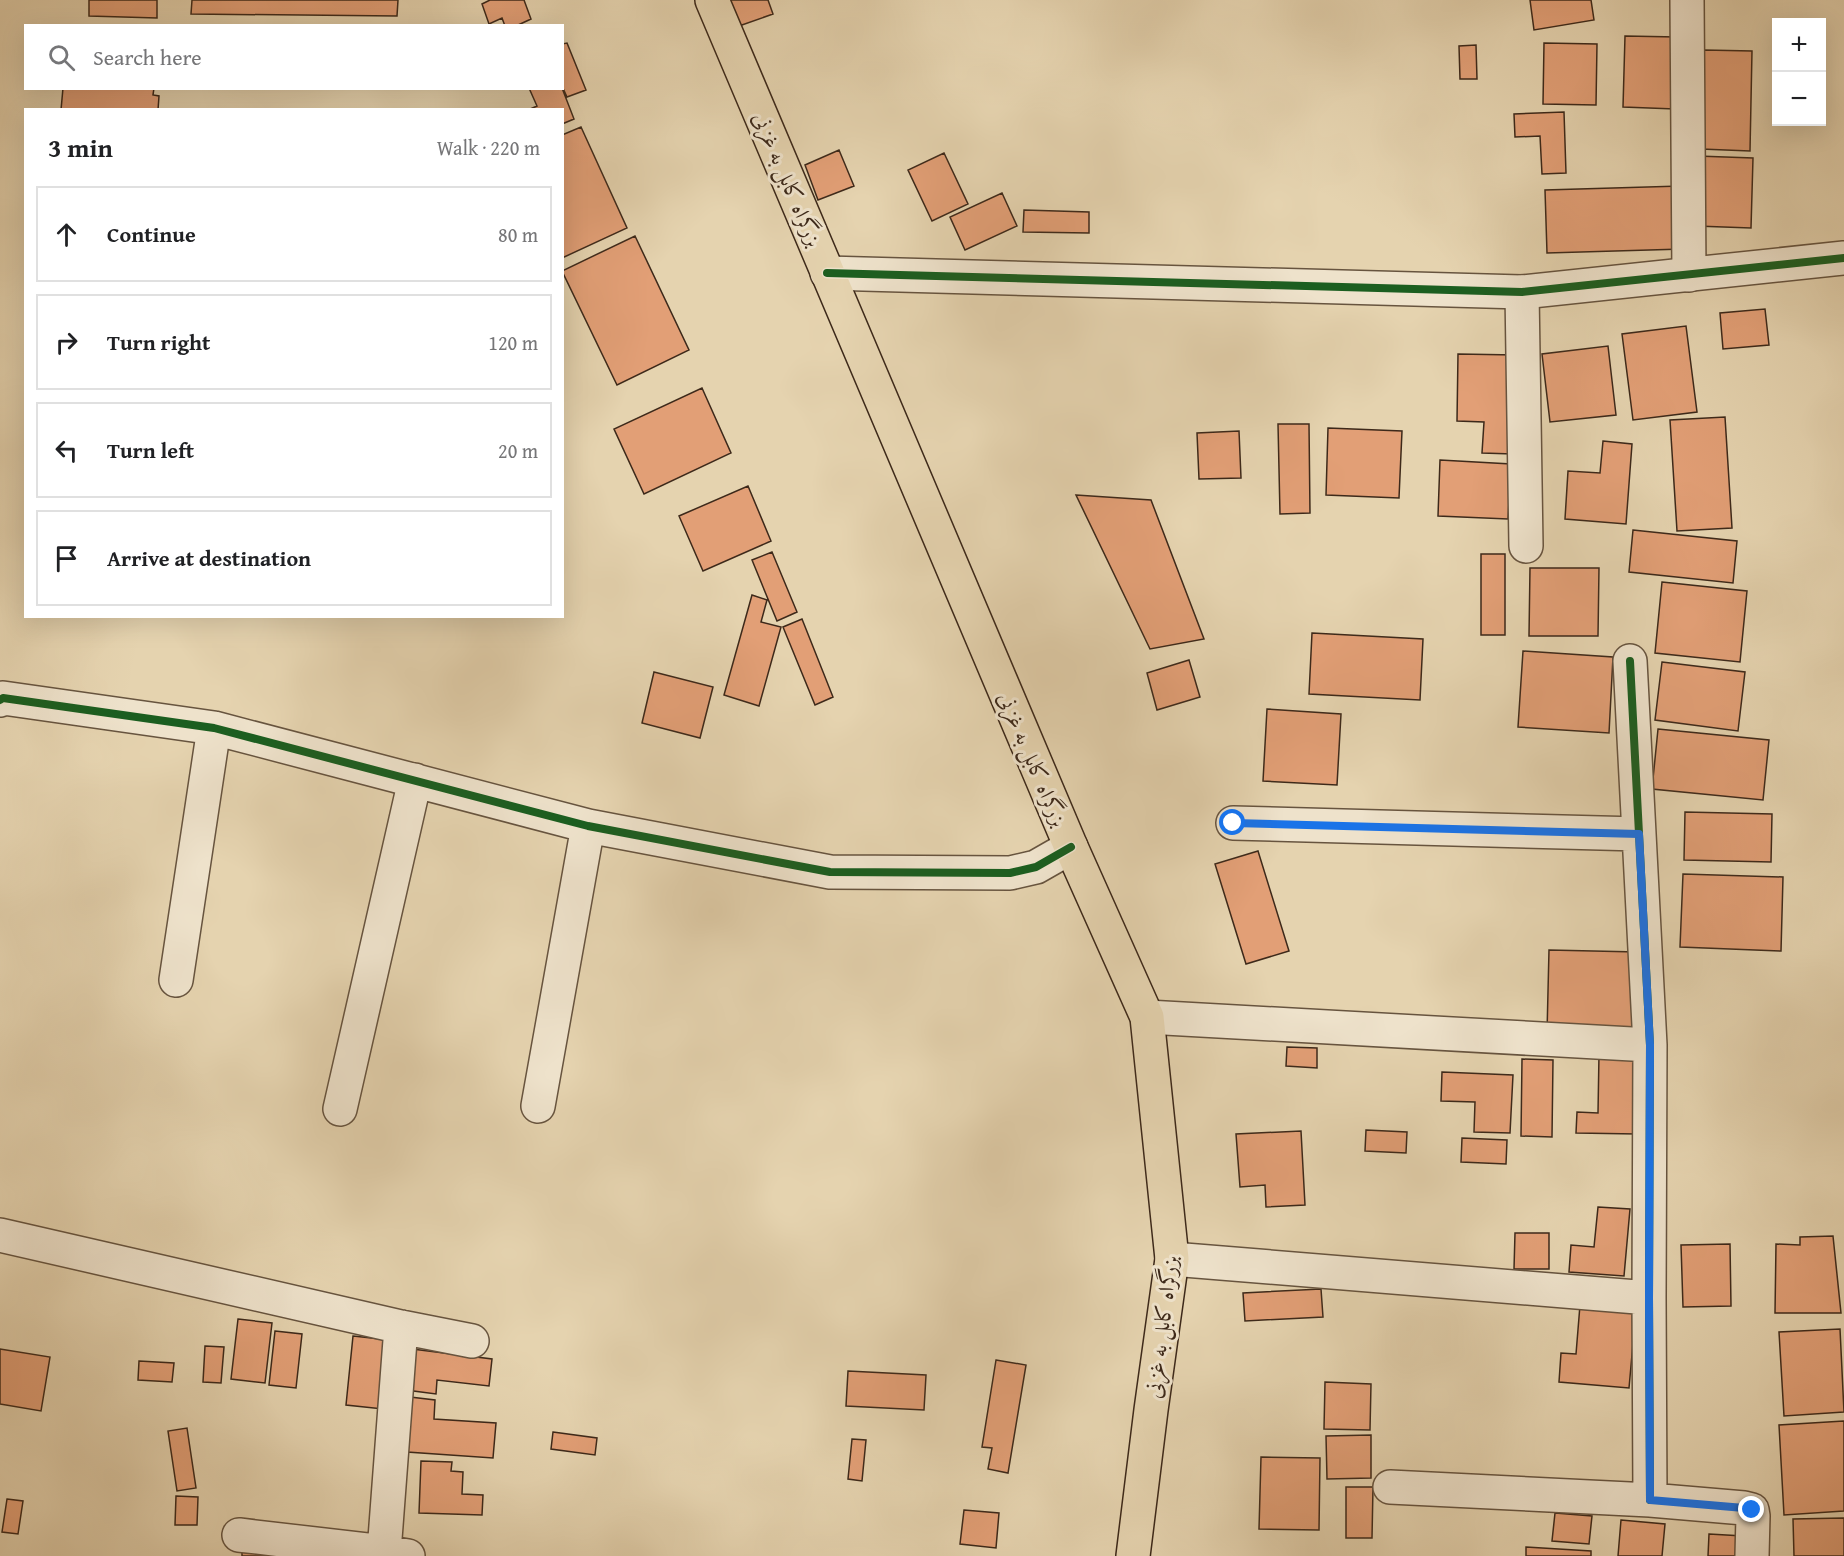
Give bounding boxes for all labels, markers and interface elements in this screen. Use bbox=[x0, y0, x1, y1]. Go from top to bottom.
map controls bbox=[1772, 18, 1826, 126]
button: + bbox=[1772, 18, 1826, 72]
search box bbox=[24, 24, 564, 90]
icon: search bbox=[45, 41, 78, 74]
text: Search here bbox=[93, 41, 202, 73]
button: − bbox=[1772, 72, 1826, 126]
street label: بزرگراه کابل به غزنی bbox=[745, 107, 831, 252]
text: 3 min bbox=[48, 128, 113, 167]
text: Walk · 220 m bbox=[437, 133, 540, 162]
icon: ahead bbox=[50, 218, 83, 251]
text: Continue bbox=[107, 218, 196, 250]
text: 80 m bbox=[498, 220, 538, 249]
icon: right bbox=[50, 326, 83, 359]
text: Turn right bbox=[107, 326, 210, 358]
text: 120 m bbox=[488, 328, 538, 357]
icon: left bbox=[50, 434, 83, 467]
text: Turn left bbox=[107, 434, 194, 466]
text: 20 m bbox=[498, 436, 538, 465]
icon: arrive bbox=[50, 542, 83, 575]
text: Arrive at destination bbox=[107, 542, 311, 574]
street label: بزرگراه کابل به غزنی bbox=[990, 687, 1076, 832]
route start bbox=[1219, 809, 1245, 835]
street label: بزرگراه کابل به غزنی bbox=[1136, 1254, 1186, 1400]
route end bbox=[1738, 1496, 1764, 1522]

